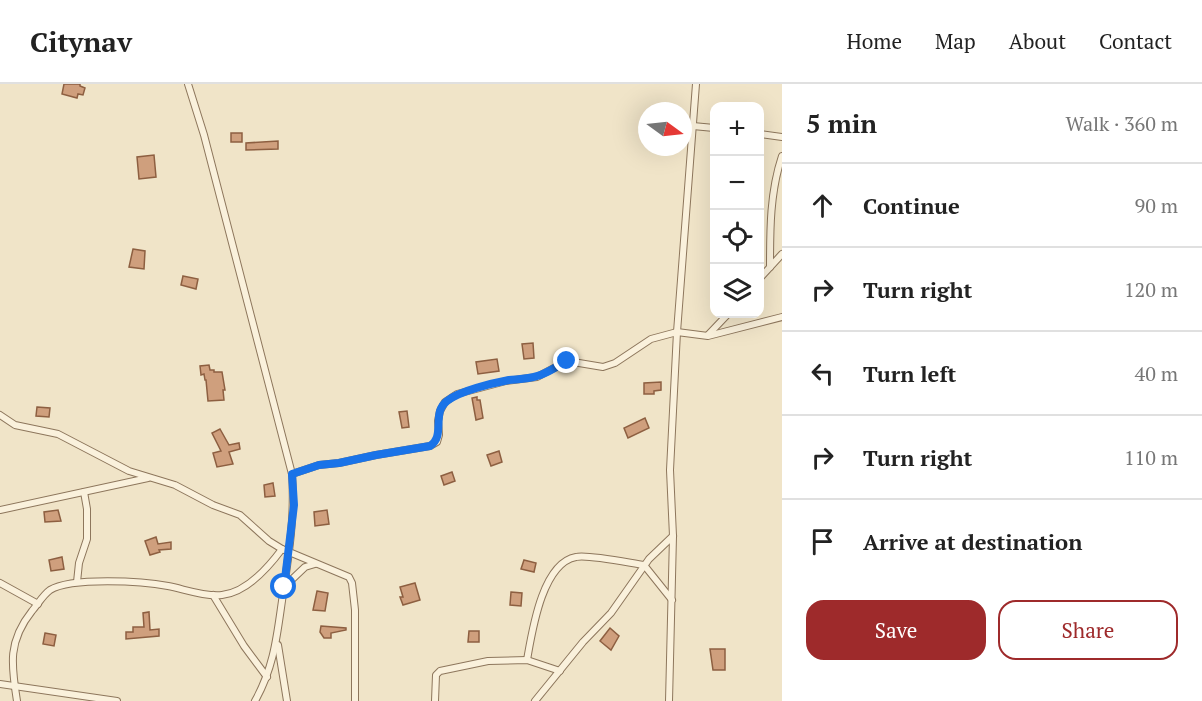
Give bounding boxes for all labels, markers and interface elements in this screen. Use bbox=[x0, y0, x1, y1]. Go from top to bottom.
text: Citynav bbox=[30, 23, 132, 60]
text: Home bbox=[846, 27, 902, 55]
text: Map bbox=[935, 27, 976, 55]
text: About bbox=[1009, 27, 1066, 55]
text: Contact bbox=[1099, 27, 1172, 55]
north arrow bbox=[638, 102, 692, 156]
map controls bbox=[710, 102, 764, 318]
button: + bbox=[710, 102, 764, 156]
text: 5 min bbox=[806, 106, 877, 140]
text: Walk · 360 m bbox=[1066, 110, 1178, 137]
button: − bbox=[710, 156, 764, 210]
icon: ahead bbox=[806, 189, 839, 222]
text: Continue bbox=[863, 191, 960, 220]
text: 90 m bbox=[1135, 192, 1178, 219]
button: locate bbox=[710, 210, 764, 264]
button: layers bbox=[710, 264, 764, 318]
icon: right bbox=[806, 273, 839, 306]
text: Turn right bbox=[863, 275, 972, 304]
text: 120 m bbox=[1124, 276, 1178, 303]
route end bbox=[553, 347, 579, 373]
icon: left bbox=[806, 357, 839, 390]
text: Turn left bbox=[863, 359, 956, 388]
text: 40 m bbox=[1135, 360, 1178, 387]
icon: right bbox=[806, 441, 839, 474]
text: Turn right bbox=[863, 443, 972, 472]
text: 110 m bbox=[1124, 444, 1178, 471]
icon: arrive bbox=[806, 525, 839, 558]
text: Arrive at destination bbox=[863, 527, 1082, 556]
route start bbox=[270, 573, 296, 599]
button: Save bbox=[806, 600, 986, 660]
button: Share bbox=[998, 600, 1178, 660]

